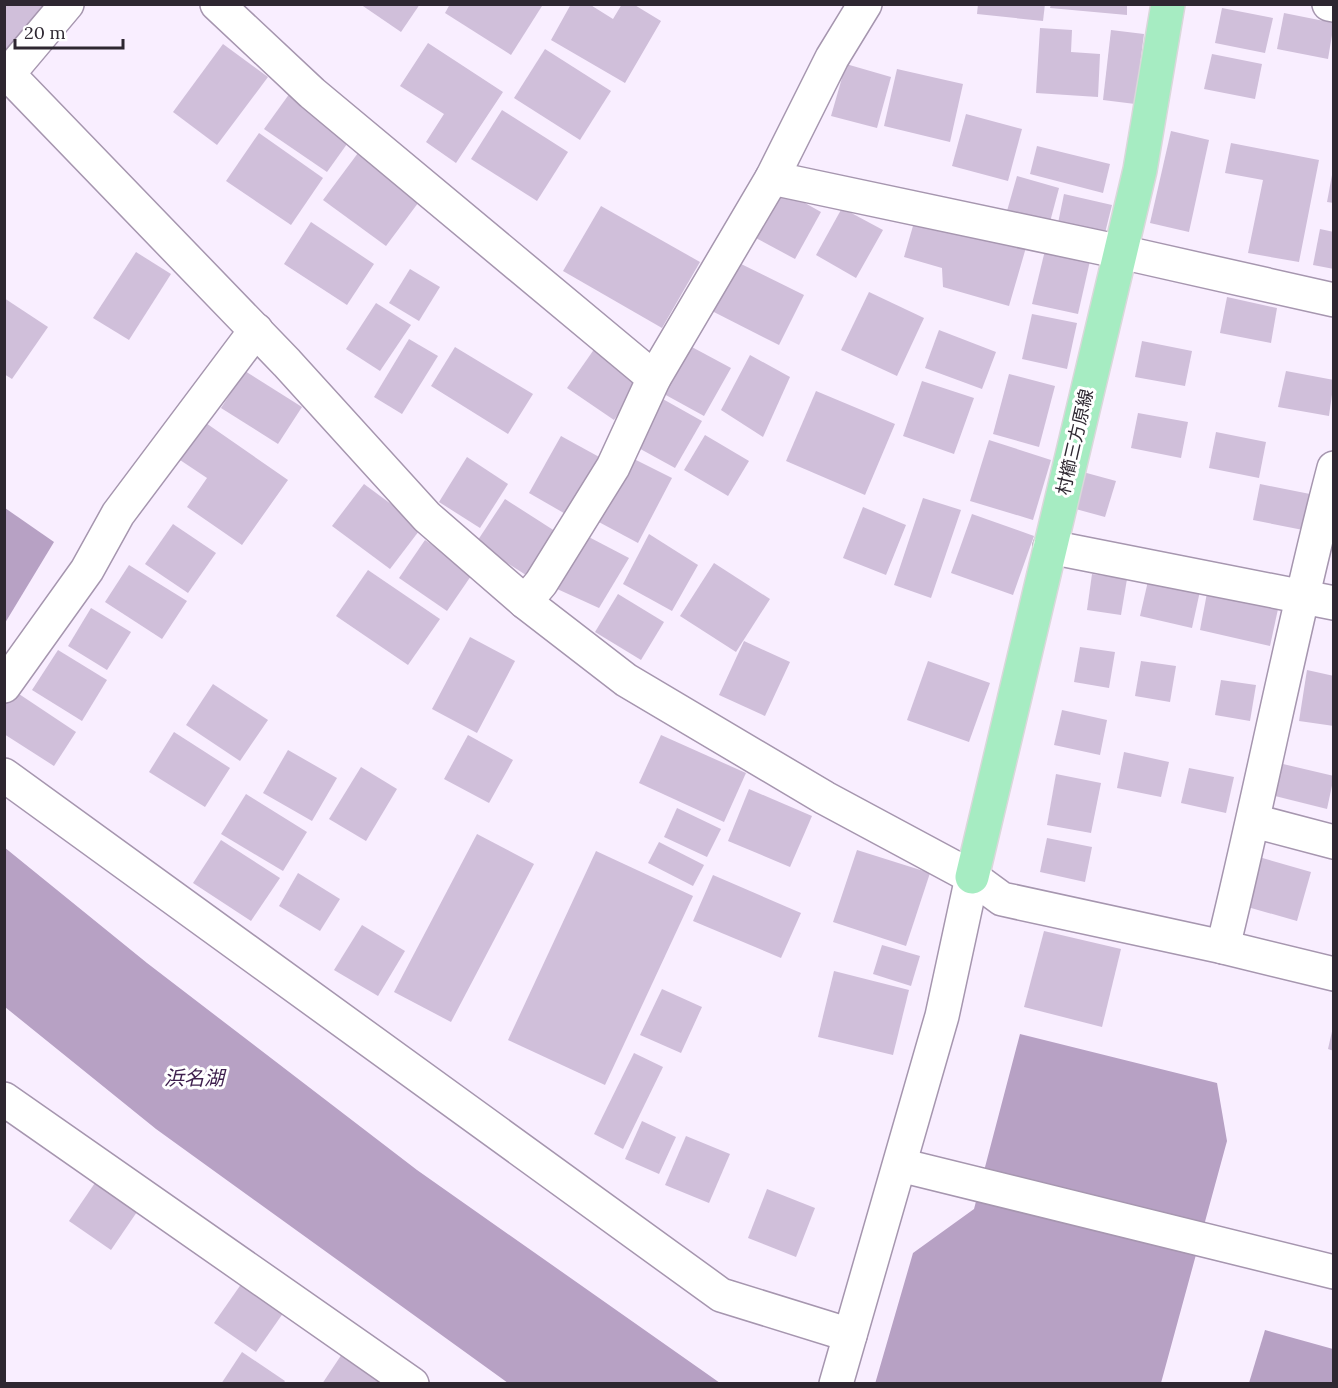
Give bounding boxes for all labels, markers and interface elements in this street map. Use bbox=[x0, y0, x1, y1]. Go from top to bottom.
scale bar bbox=[15, 12, 123, 50]
text: 20 m bbox=[24, 21, 66, 44]
street label: 村櫛三方原線 bbox=[1051, 387, 1098, 497]
water label: 浜名湖 bbox=[164, 1065, 227, 1090]

